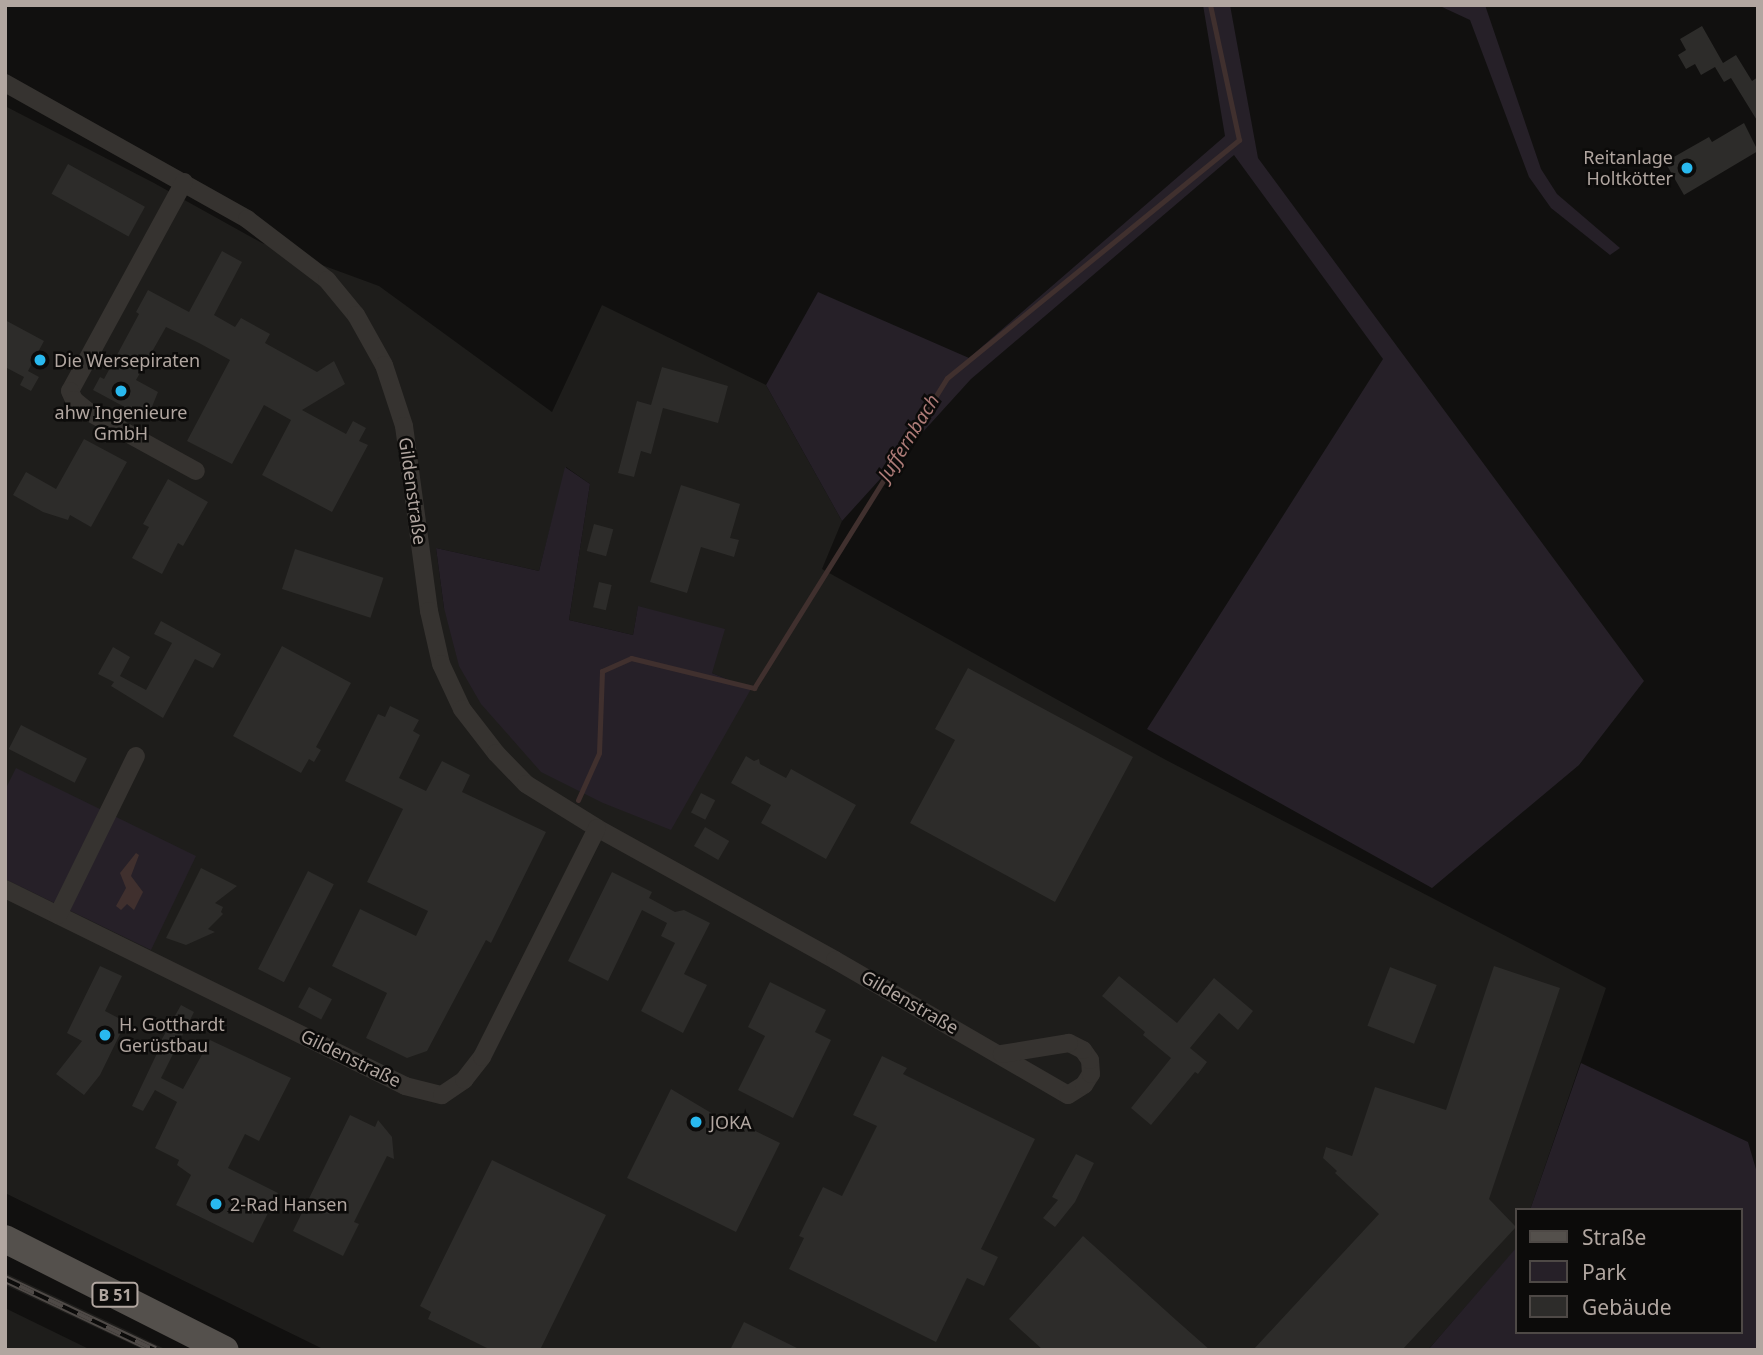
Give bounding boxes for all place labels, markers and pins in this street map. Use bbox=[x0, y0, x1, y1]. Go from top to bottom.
place label: Reitanlage Holtkötter bbox=[1583, 147, 1673, 190]
marker: Reitanlage Holtkötter bbox=[1679, 160, 1695, 176]
place label: Die Wersepiraten bbox=[54, 349, 200, 371]
marker: Die Wersepiraten bbox=[32, 352, 48, 368]
marker: ahw Ingenieure GmbH bbox=[113, 383, 129, 399]
place label: ahw Ingenieure GmbH bbox=[55, 402, 187, 444]
place label: H. Gotthardt Gerüstbau bbox=[119, 1014, 225, 1056]
marker: H. Gotthardt Gerüstbau bbox=[97, 1027, 113, 1043]
place label: JOKA bbox=[710, 1111, 752, 1133]
marker: JOKA bbox=[688, 1114, 704, 1130]
place label: 2-Rad Hansen bbox=[230, 1193, 348, 1215]
marker: 2-Rad Hansen bbox=[208, 1196, 224, 1212]

